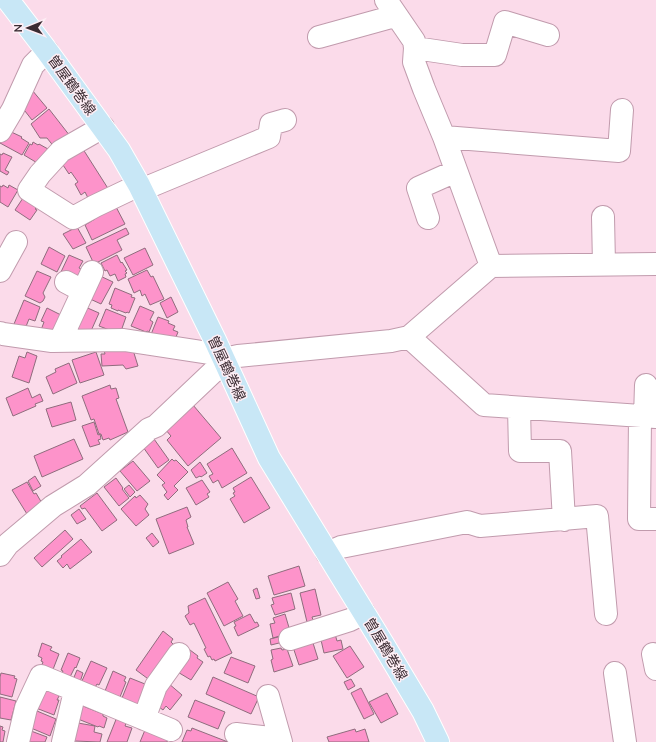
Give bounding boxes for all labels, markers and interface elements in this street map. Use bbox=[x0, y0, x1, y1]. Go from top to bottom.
north arrow bbox=[8, 8, 48, 48]
text: N bbox=[11, 24, 26, 32]
street label: 曽屋鶴巻線 bbox=[43, 51, 100, 119]
street label: 曽屋鶴巻線 bbox=[203, 332, 250, 404]
street label: 曽屋鶴巻線 bbox=[359, 614, 412, 684]

